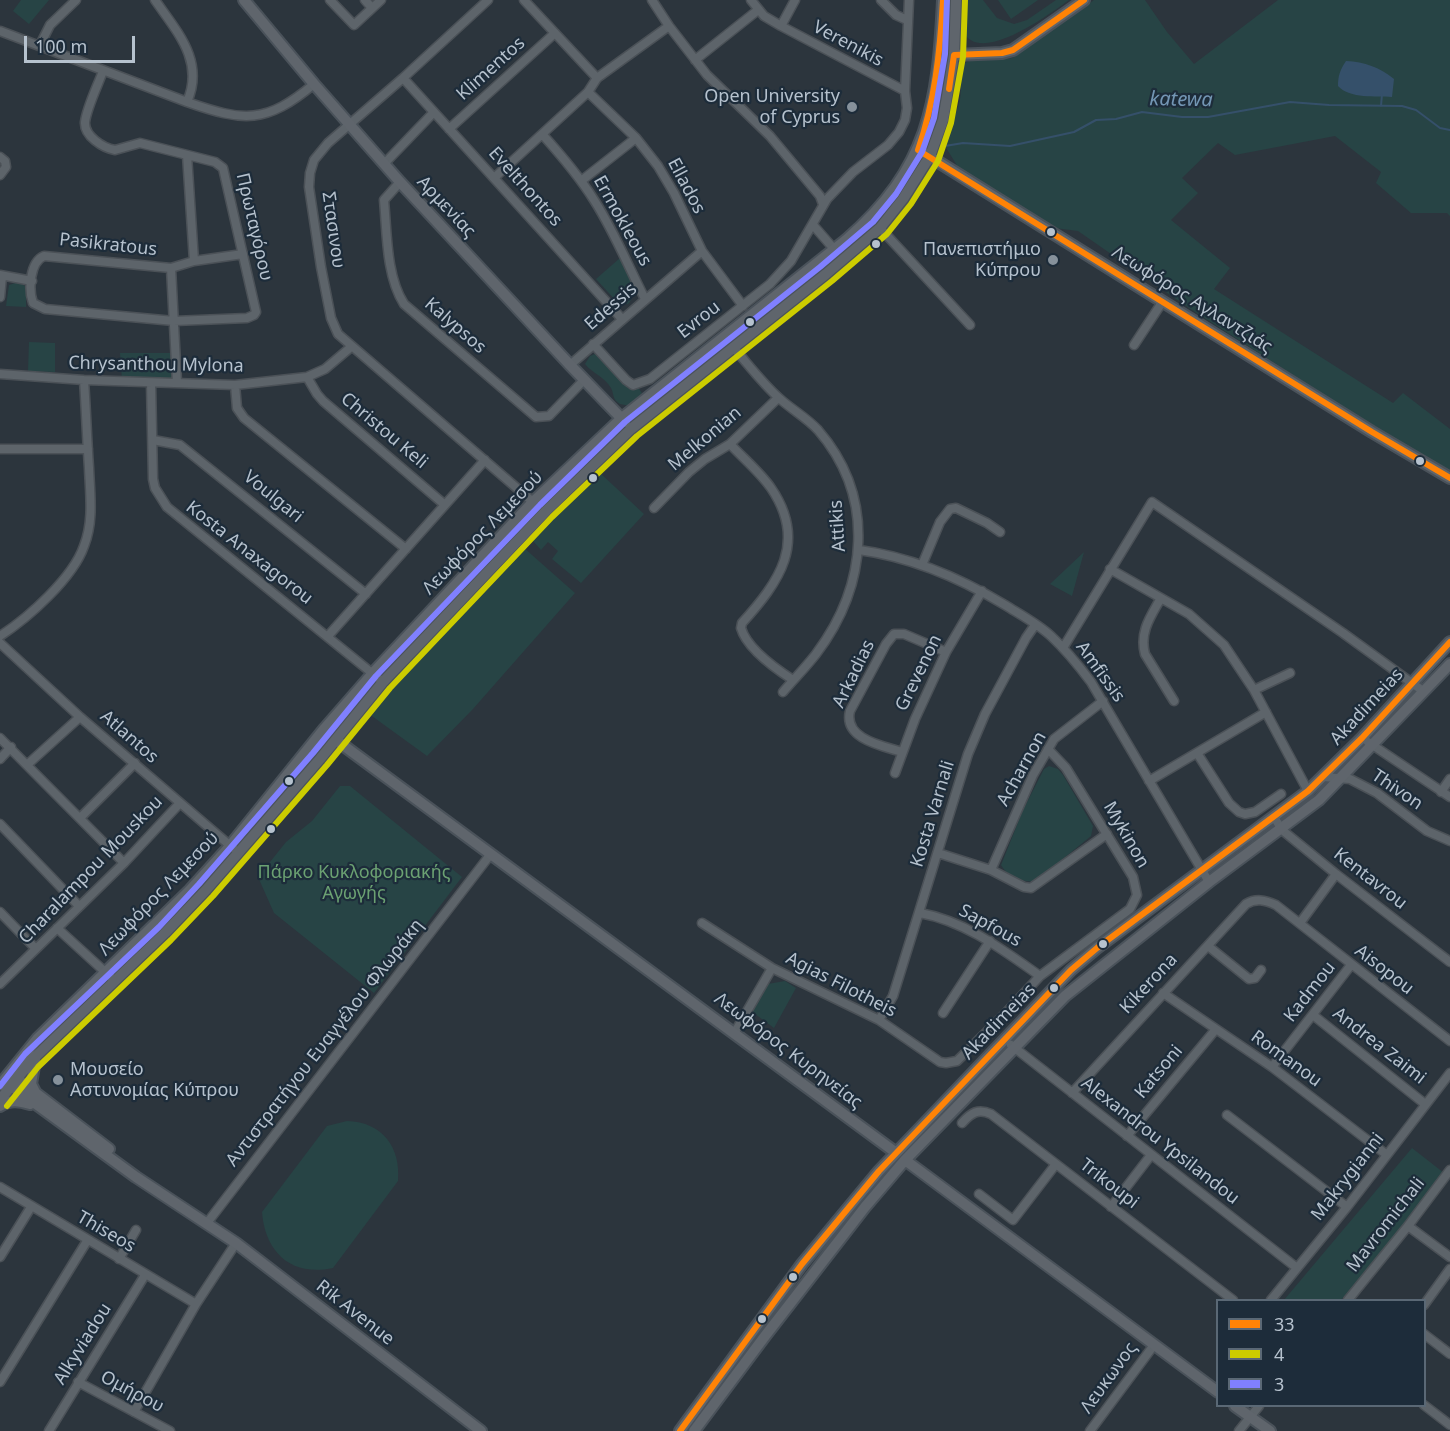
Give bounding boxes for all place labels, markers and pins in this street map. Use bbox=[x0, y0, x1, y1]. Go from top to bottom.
place label: Open University of Cyprus bbox=[704, 86, 840, 128]
marker: Open University of Cyprus bbox=[845, 100, 859, 114]
unlabelled marker bbox=[1045, 226, 1057, 238]
unlabelled marker bbox=[870, 238, 882, 250]
place label: Πανεπιστήμιο Κύπρου bbox=[923, 239, 1041, 282]
marker: Πανεπιστήμιο Κύπρου bbox=[1046, 253, 1060, 267]
unlabelled marker bbox=[744, 316, 756, 328]
unlabelled marker bbox=[1414, 455, 1426, 467]
unlabelled marker bbox=[587, 472, 599, 484]
unlabelled marker bbox=[283, 775, 295, 787]
unlabelled marker bbox=[265, 823, 277, 835]
unlabelled marker bbox=[1097, 938, 1109, 950]
unlabelled marker bbox=[1048, 982, 1060, 994]
place label: Μουσείο Αστυνομίας Κύπρου bbox=[70, 1059, 239, 1102]
marker: Μουσείο Αστυνομίας Κύπρου bbox=[51, 1073, 65, 1087]
unlabelled marker bbox=[787, 1271, 799, 1283]
unlabelled marker bbox=[756, 1313, 768, 1325]

